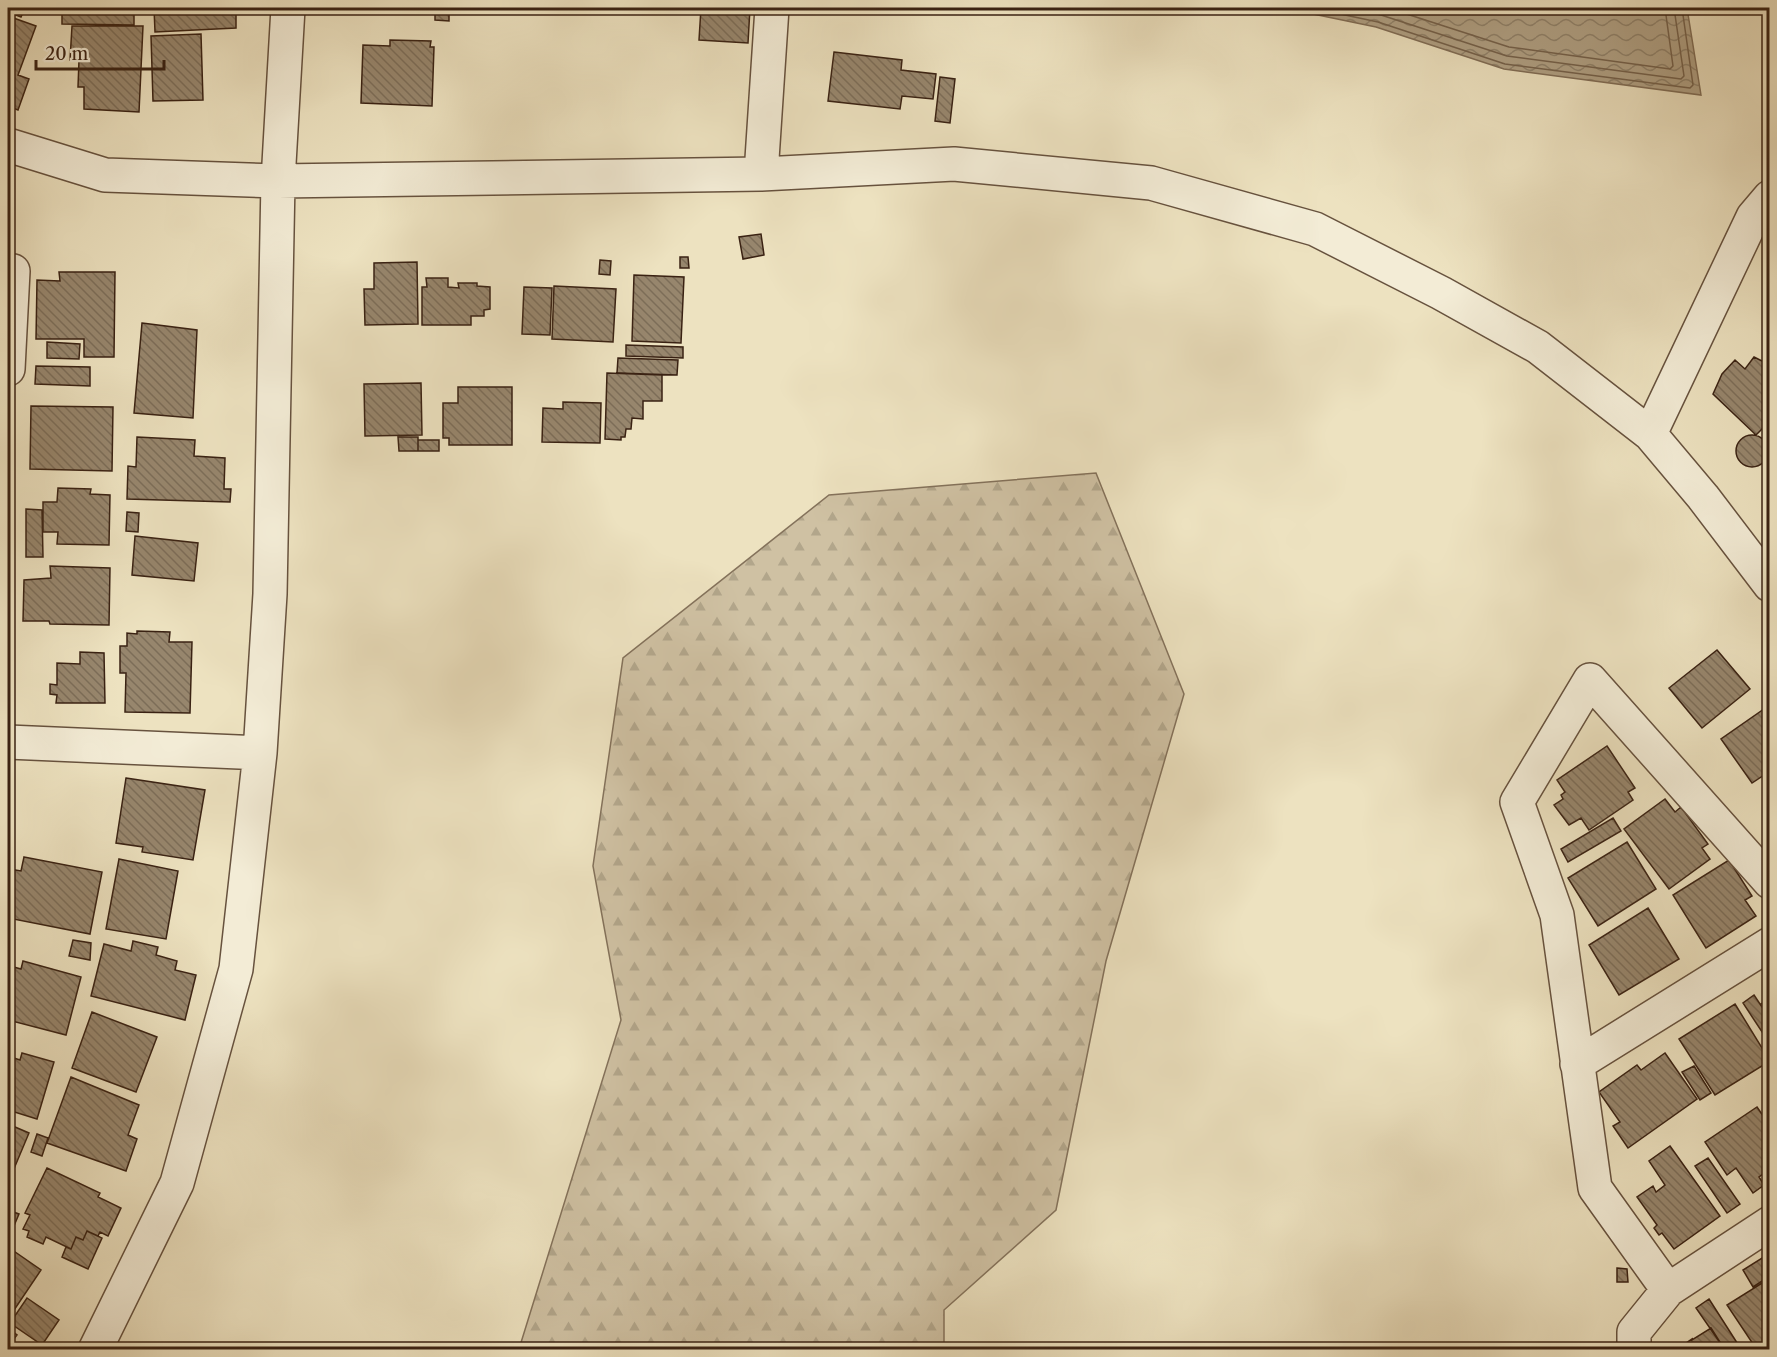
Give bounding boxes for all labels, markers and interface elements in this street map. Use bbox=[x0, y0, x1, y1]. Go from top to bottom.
scale bar bbox=[36, 33, 164, 71]
text: 20 m bbox=[45, 43, 89, 65]

